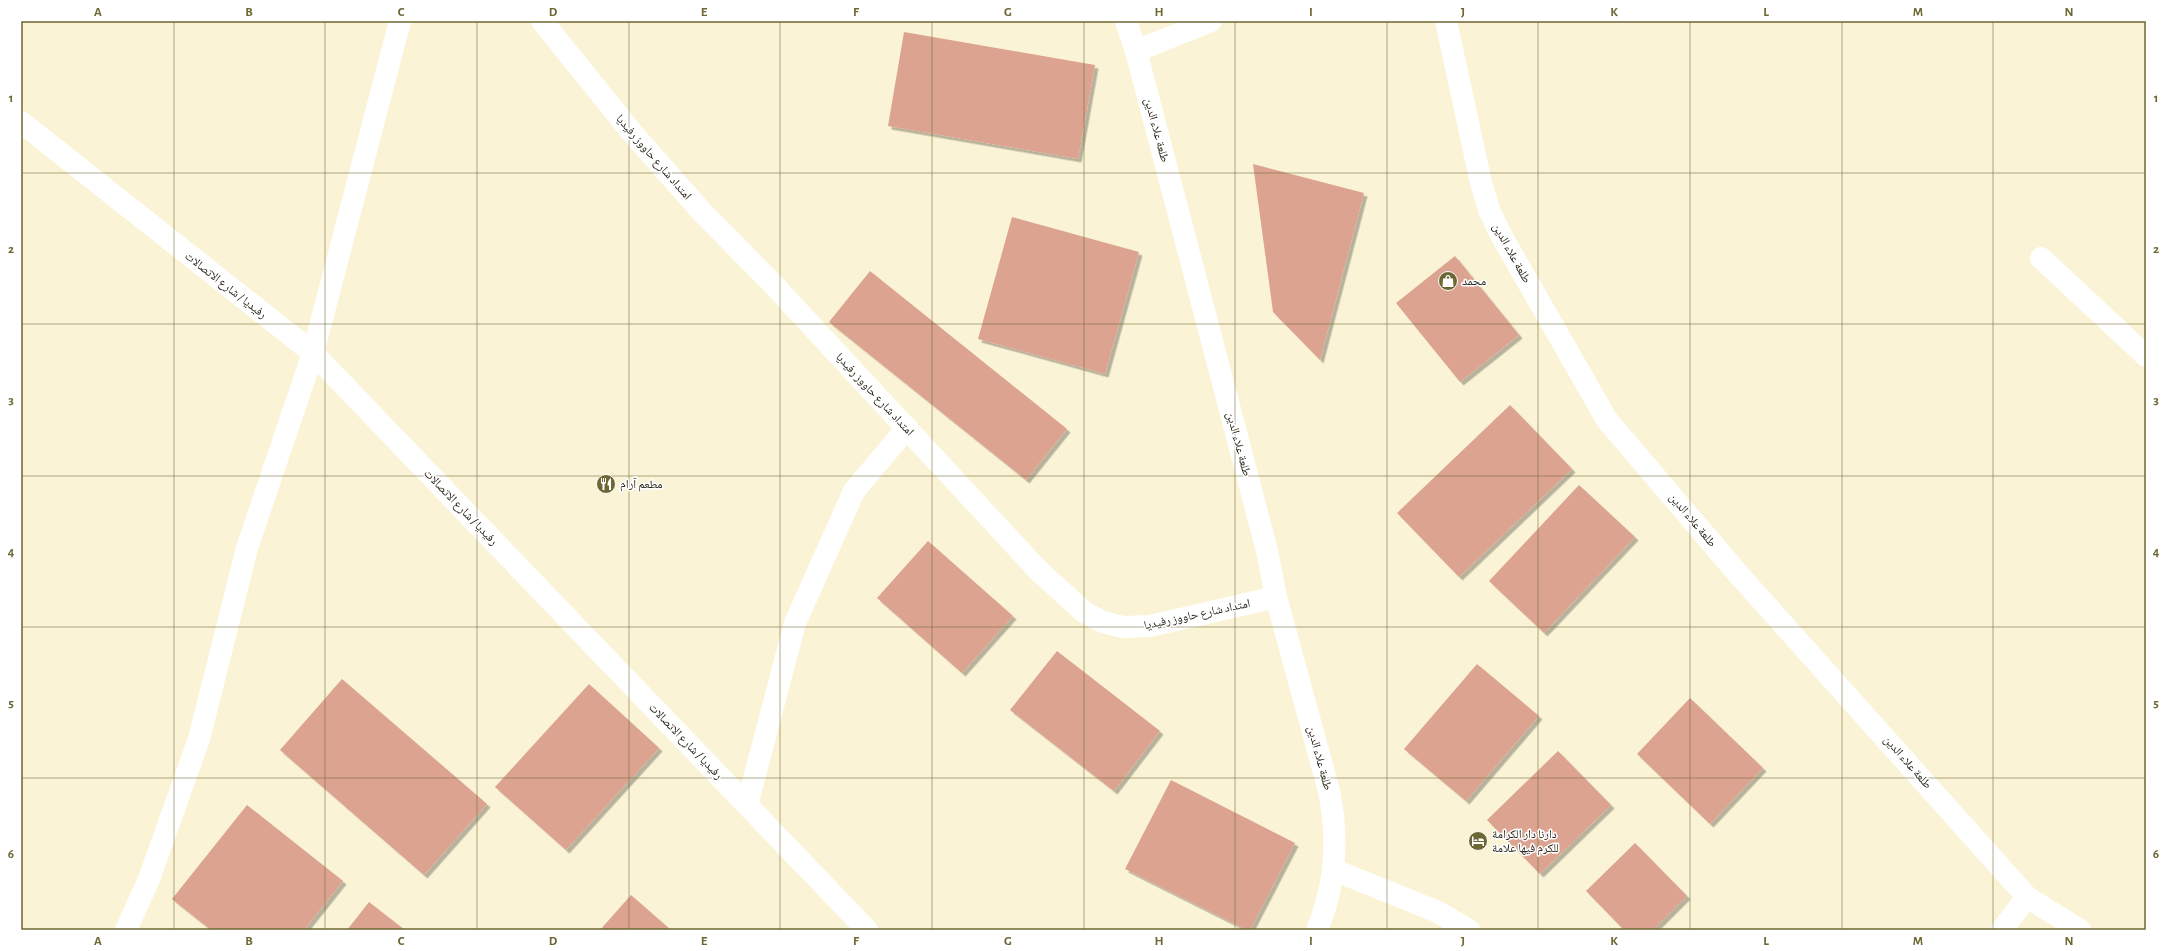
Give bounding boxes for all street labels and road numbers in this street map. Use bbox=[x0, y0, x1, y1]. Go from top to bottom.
street label: طلعة علاء الدين bbox=[1141, 97, 1171, 164]
street label: امتداد شارع حاووز رفيديا bbox=[612, 112, 694, 203]
street label: طلعة علاء الدين bbox=[1490, 221, 1533, 285]
street label: رفيديا / شارع الاتصالات bbox=[182, 249, 269, 322]
street label: امتداد شارع حاووز رفيديا bbox=[832, 350, 916, 439]
street label: طلعة علاء الدين bbox=[1223, 411, 1253, 478]
street label: رفيديا / شارع الاتصالات bbox=[420, 467, 500, 549]
street label: طلعة علاء الدين bbox=[1666, 491, 1719, 550]
street label: امتداد شارع حاووز رفيديا bbox=[1143, 597, 1252, 633]
street label: رفيديا / شارع الاتصالات bbox=[645, 701, 725, 783]
street label: طلعة علاء الدين bbox=[1304, 725, 1334, 792]
street label: طلعة علاء الدين bbox=[1881, 733, 1934, 792]

